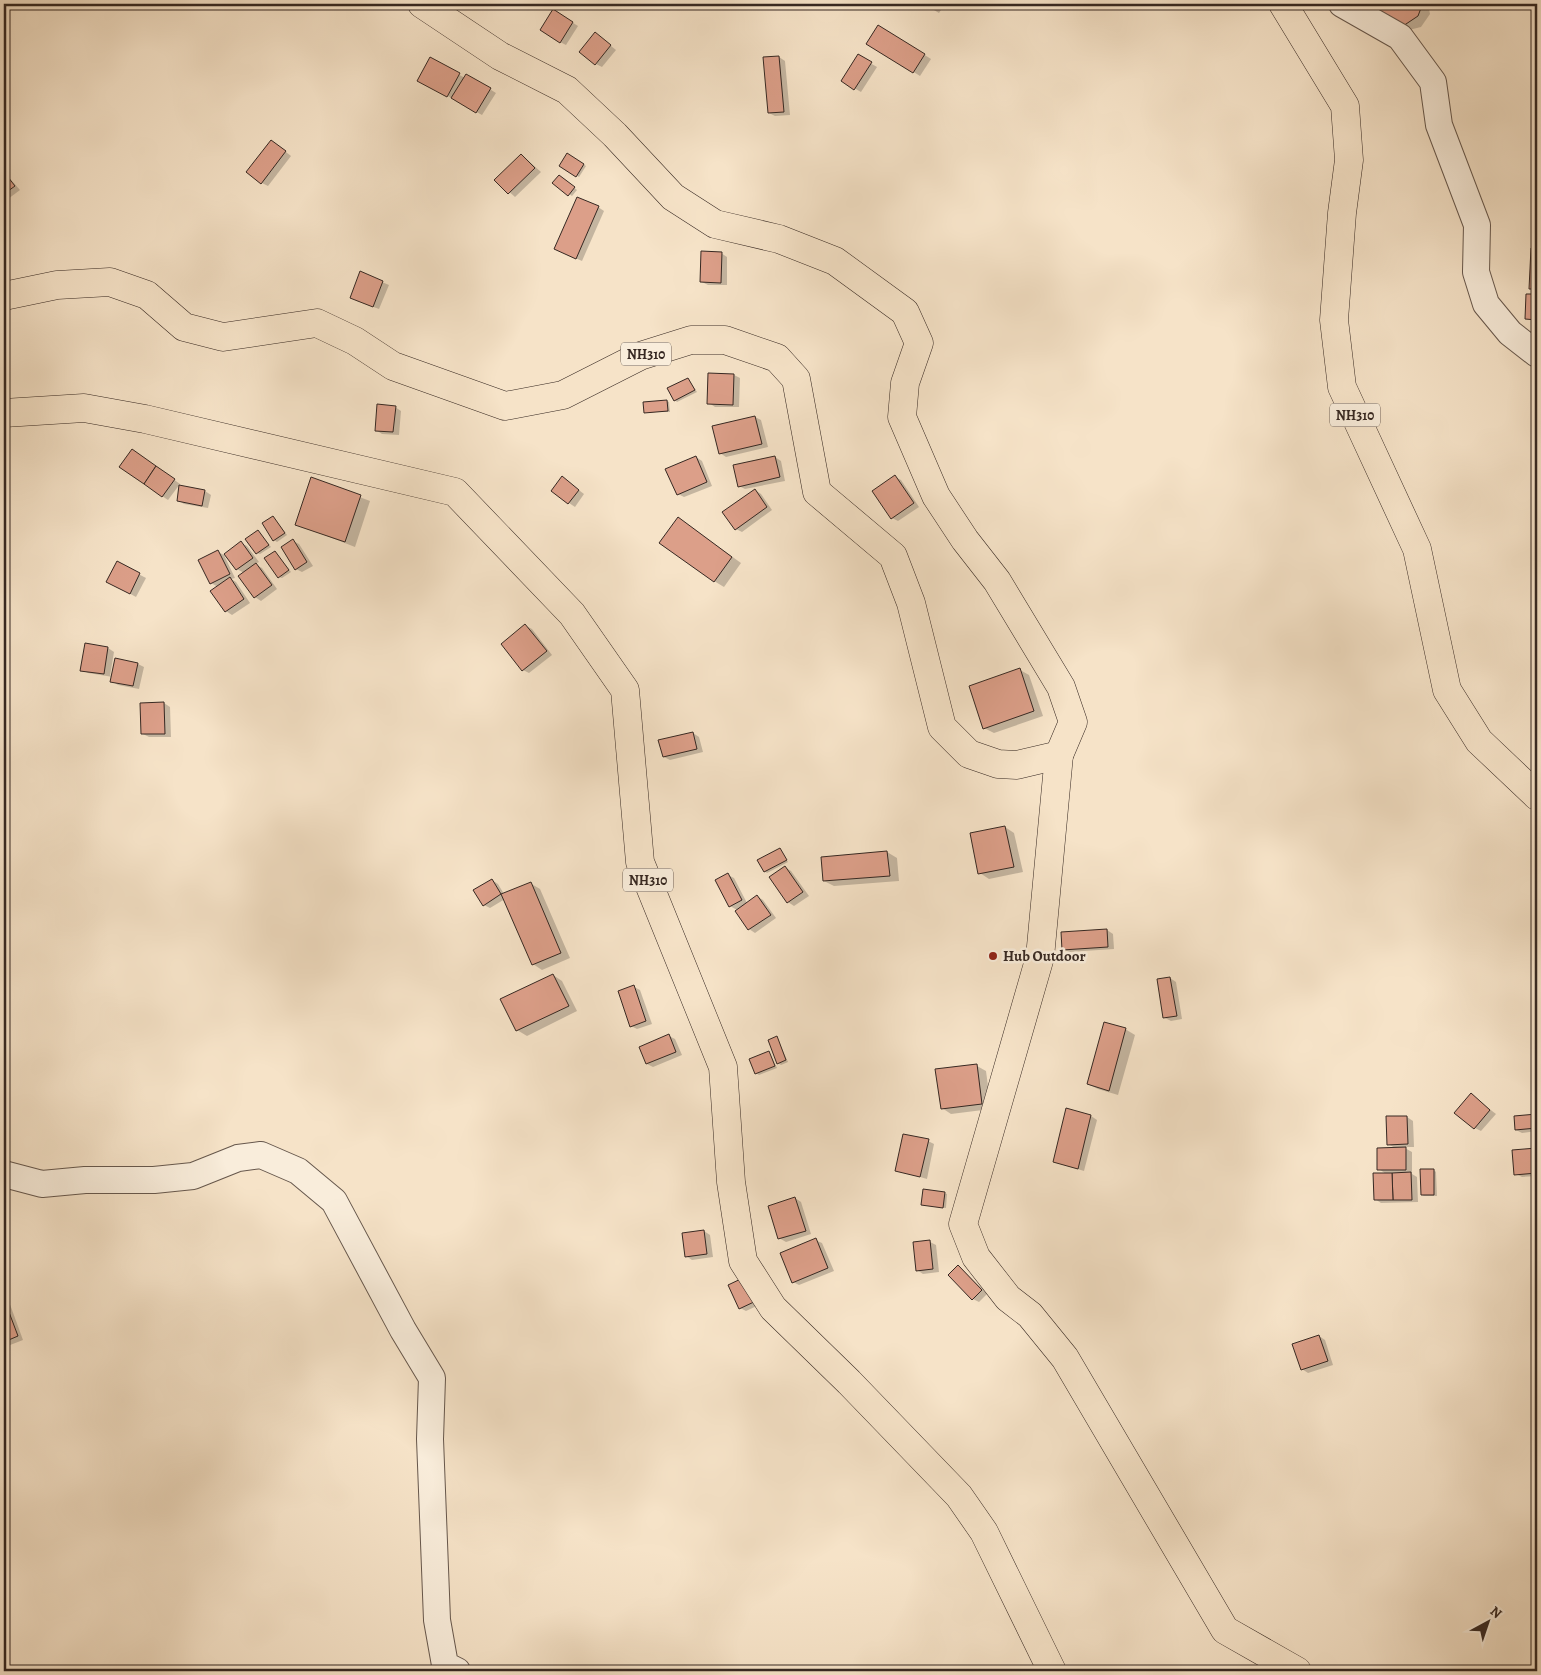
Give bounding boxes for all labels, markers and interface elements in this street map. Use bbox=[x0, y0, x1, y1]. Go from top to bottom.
road number: NH310 bbox=[621, 342, 671, 366]
road number: NH310 bbox=[1330, 404, 1380, 426]
road number: NH310 bbox=[623, 868, 673, 892]
place label: Hub Outdoor bbox=[1003, 946, 1086, 966]
marker: Hub Outdoor bbox=[987, 950, 999, 962]
north arrow bbox=[1464, 1598, 1514, 1648]
text: N bbox=[1486, 1602, 1506, 1623]

